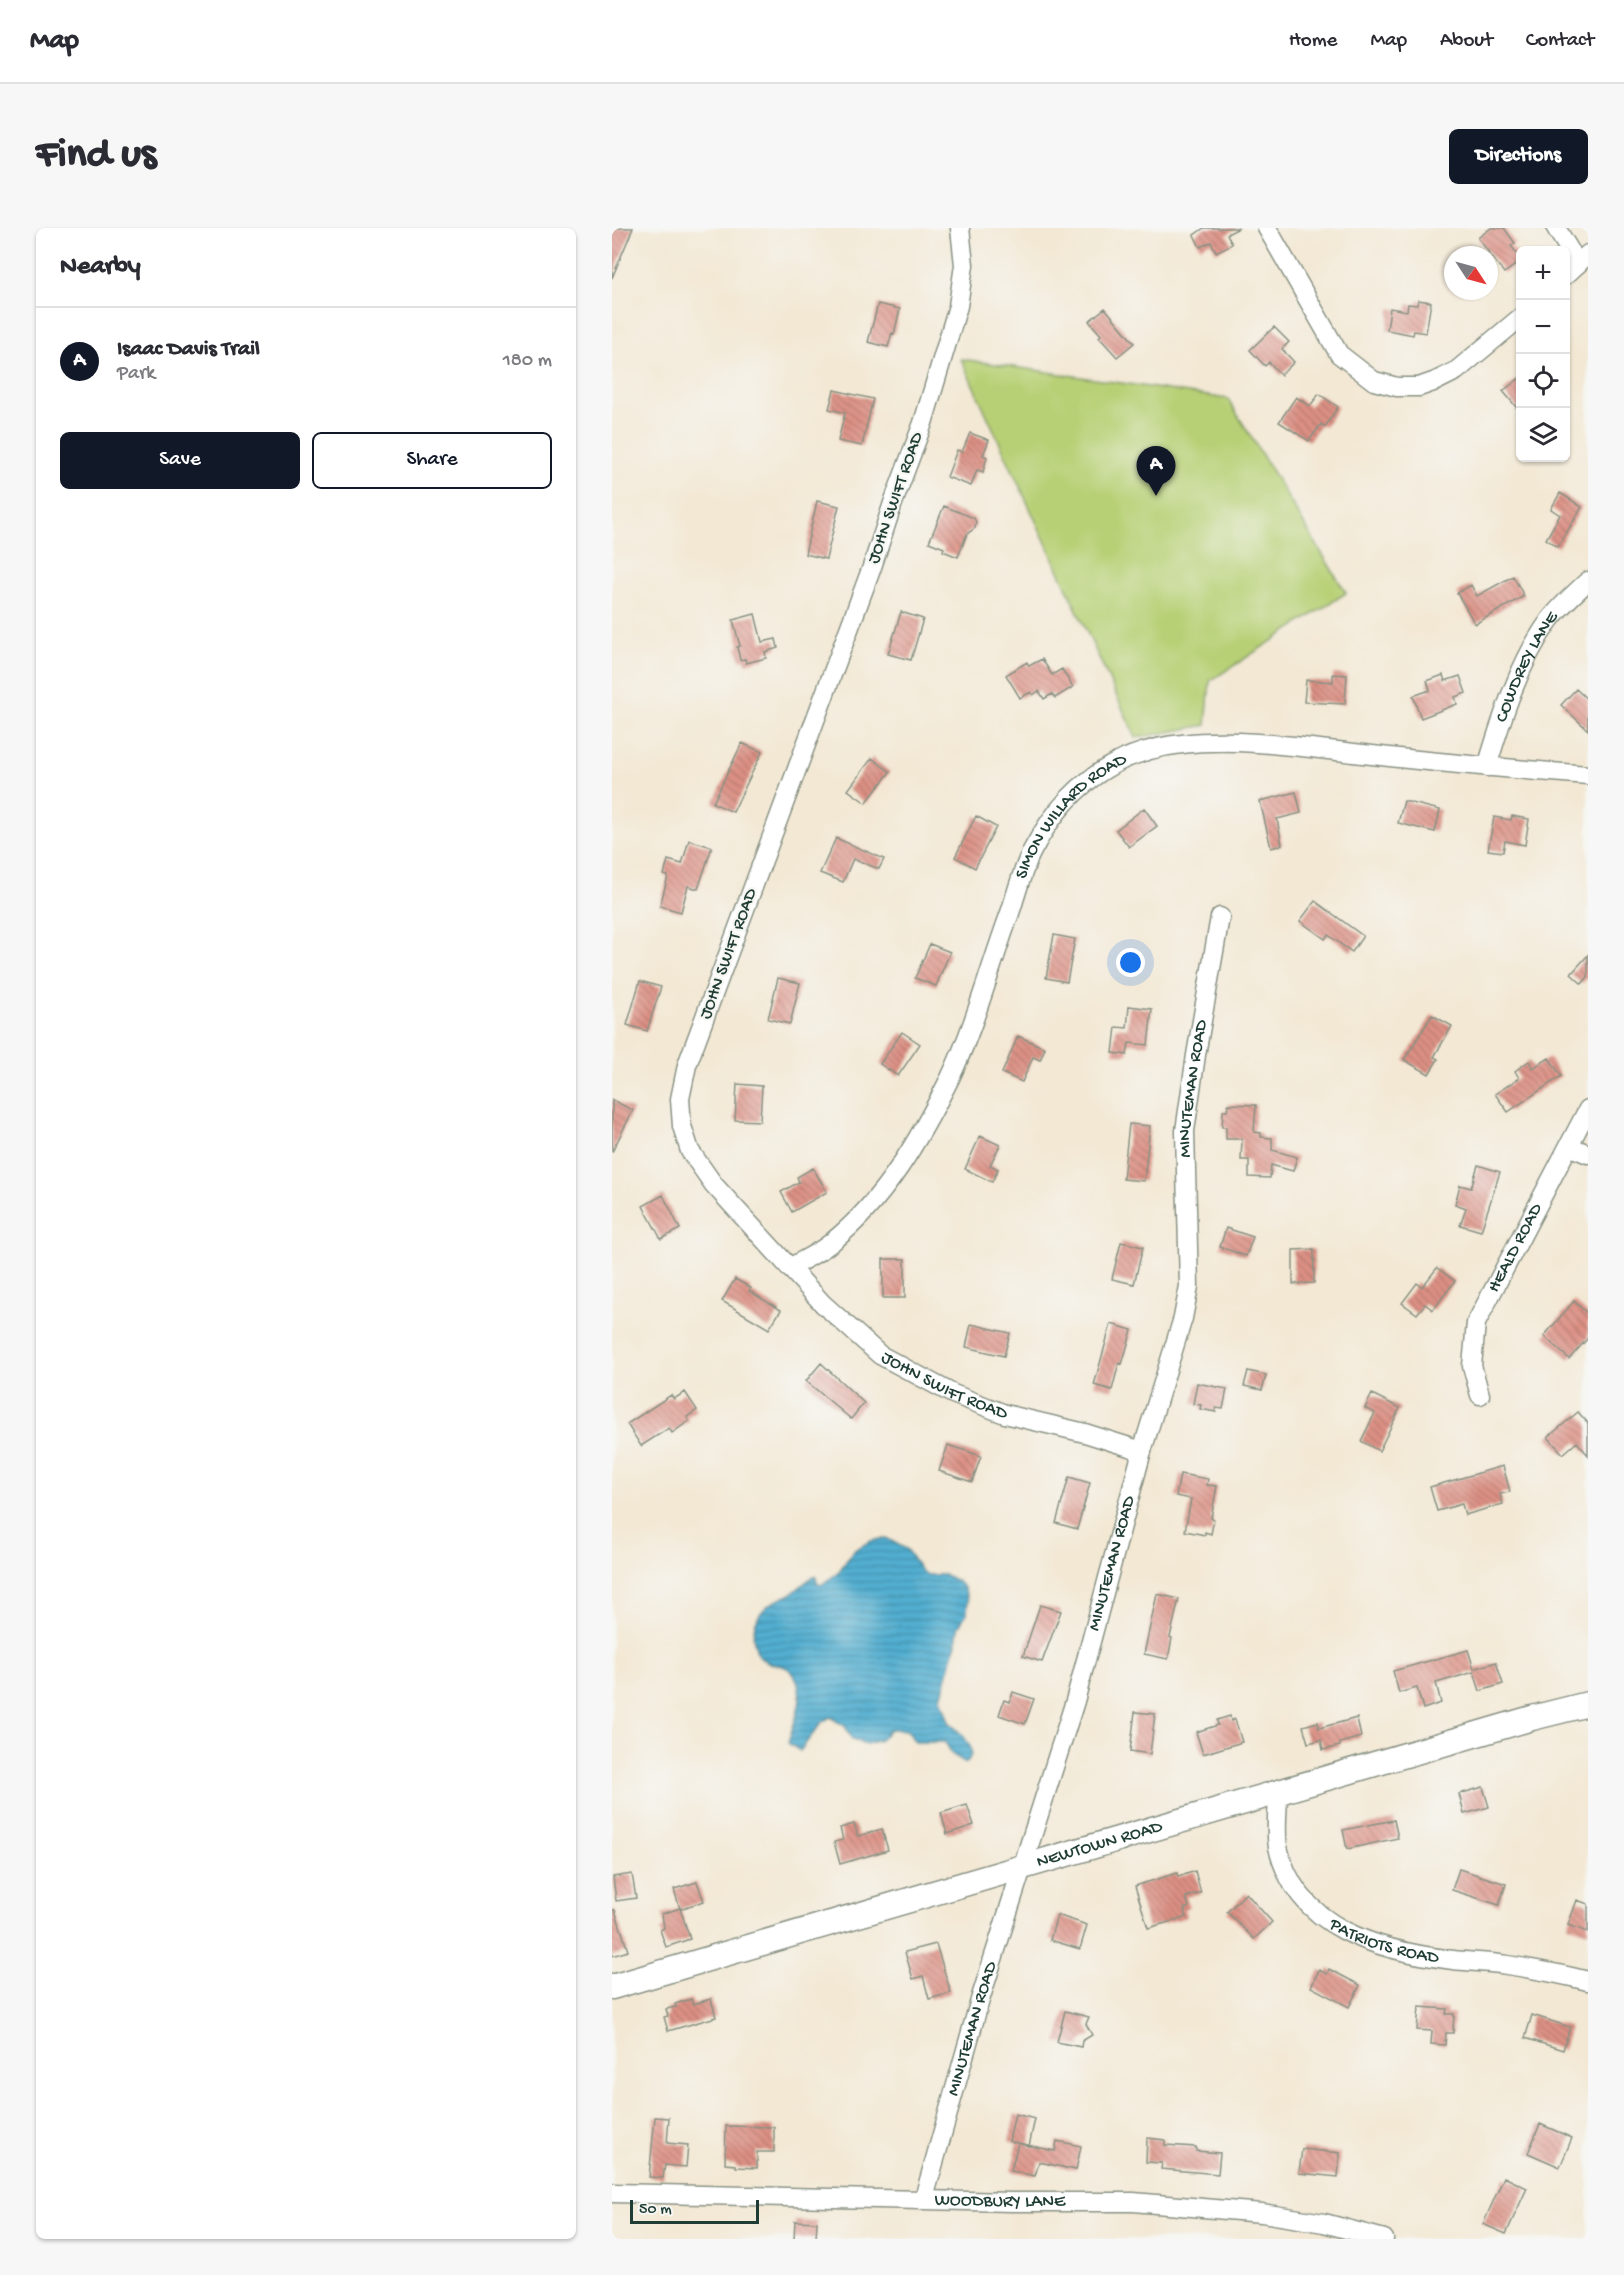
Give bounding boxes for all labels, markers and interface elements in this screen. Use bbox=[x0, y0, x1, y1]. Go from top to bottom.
text: Map bbox=[30, 25, 79, 58]
text: Home bbox=[1289, 29, 1337, 54]
text: Map bbox=[1370, 29, 1407, 54]
text: About bbox=[1440, 29, 1493, 54]
text: Contact bbox=[1526, 29, 1594, 54]
button: Directions bbox=[1449, 129, 1588, 184]
text: Find us bbox=[36, 132, 156, 181]
north arrow bbox=[1444, 246, 1498, 300]
map controls bbox=[1516, 246, 1570, 462]
button: + bbox=[1516, 246, 1570, 300]
text: Nearby bbox=[60, 252, 141, 283]
button: − bbox=[1516, 300, 1570, 354]
text: Isaac Davis Trail bbox=[117, 337, 260, 363]
text: A bbox=[74, 350, 85, 373]
text: 180 m bbox=[503, 350, 552, 373]
button: locate bbox=[1516, 354, 1570, 408]
text: Park bbox=[117, 363, 155, 386]
button: layers bbox=[1516, 408, 1570, 462]
street label: JOHN SWIFT ROAD bbox=[864, 429, 928, 567]
button: Save bbox=[60, 432, 300, 489]
button: Share bbox=[312, 432, 552, 489]
pin: A bbox=[1136, 446, 1176, 496]
street label: COWDREY LANE bbox=[1491, 607, 1563, 725]
street label: SIMON WILLARD ROAD bbox=[1011, 749, 1130, 882]
street label: JOHN SWIFT ROAD bbox=[696, 885, 762, 1022]
your location bbox=[1116, 948, 1145, 977]
street label: MINUTEMAN ROAD bbox=[1174, 1018, 1212, 1158]
street label: HEALD ROAD bbox=[1483, 1200, 1547, 1296]
street label: JOHN SWIFT ROAD bbox=[877, 1347, 1011, 1425]
street label: MINUTEMAN ROAD bbox=[1084, 1493, 1140, 1633]
street label: NEWTOWN ROAD bbox=[1034, 1816, 1165, 1873]
street label: PATRIOTS ROAD bbox=[1324, 1913, 1441, 1969]
street label: MINUTEMAN ROAD bbox=[943, 1959, 1002, 2098]
street label: WOODBURY LANE bbox=[934, 2190, 1066, 2213]
scale bar bbox=[630, 2197, 759, 2224]
text: 50 m bbox=[639, 2201, 672, 2220]

